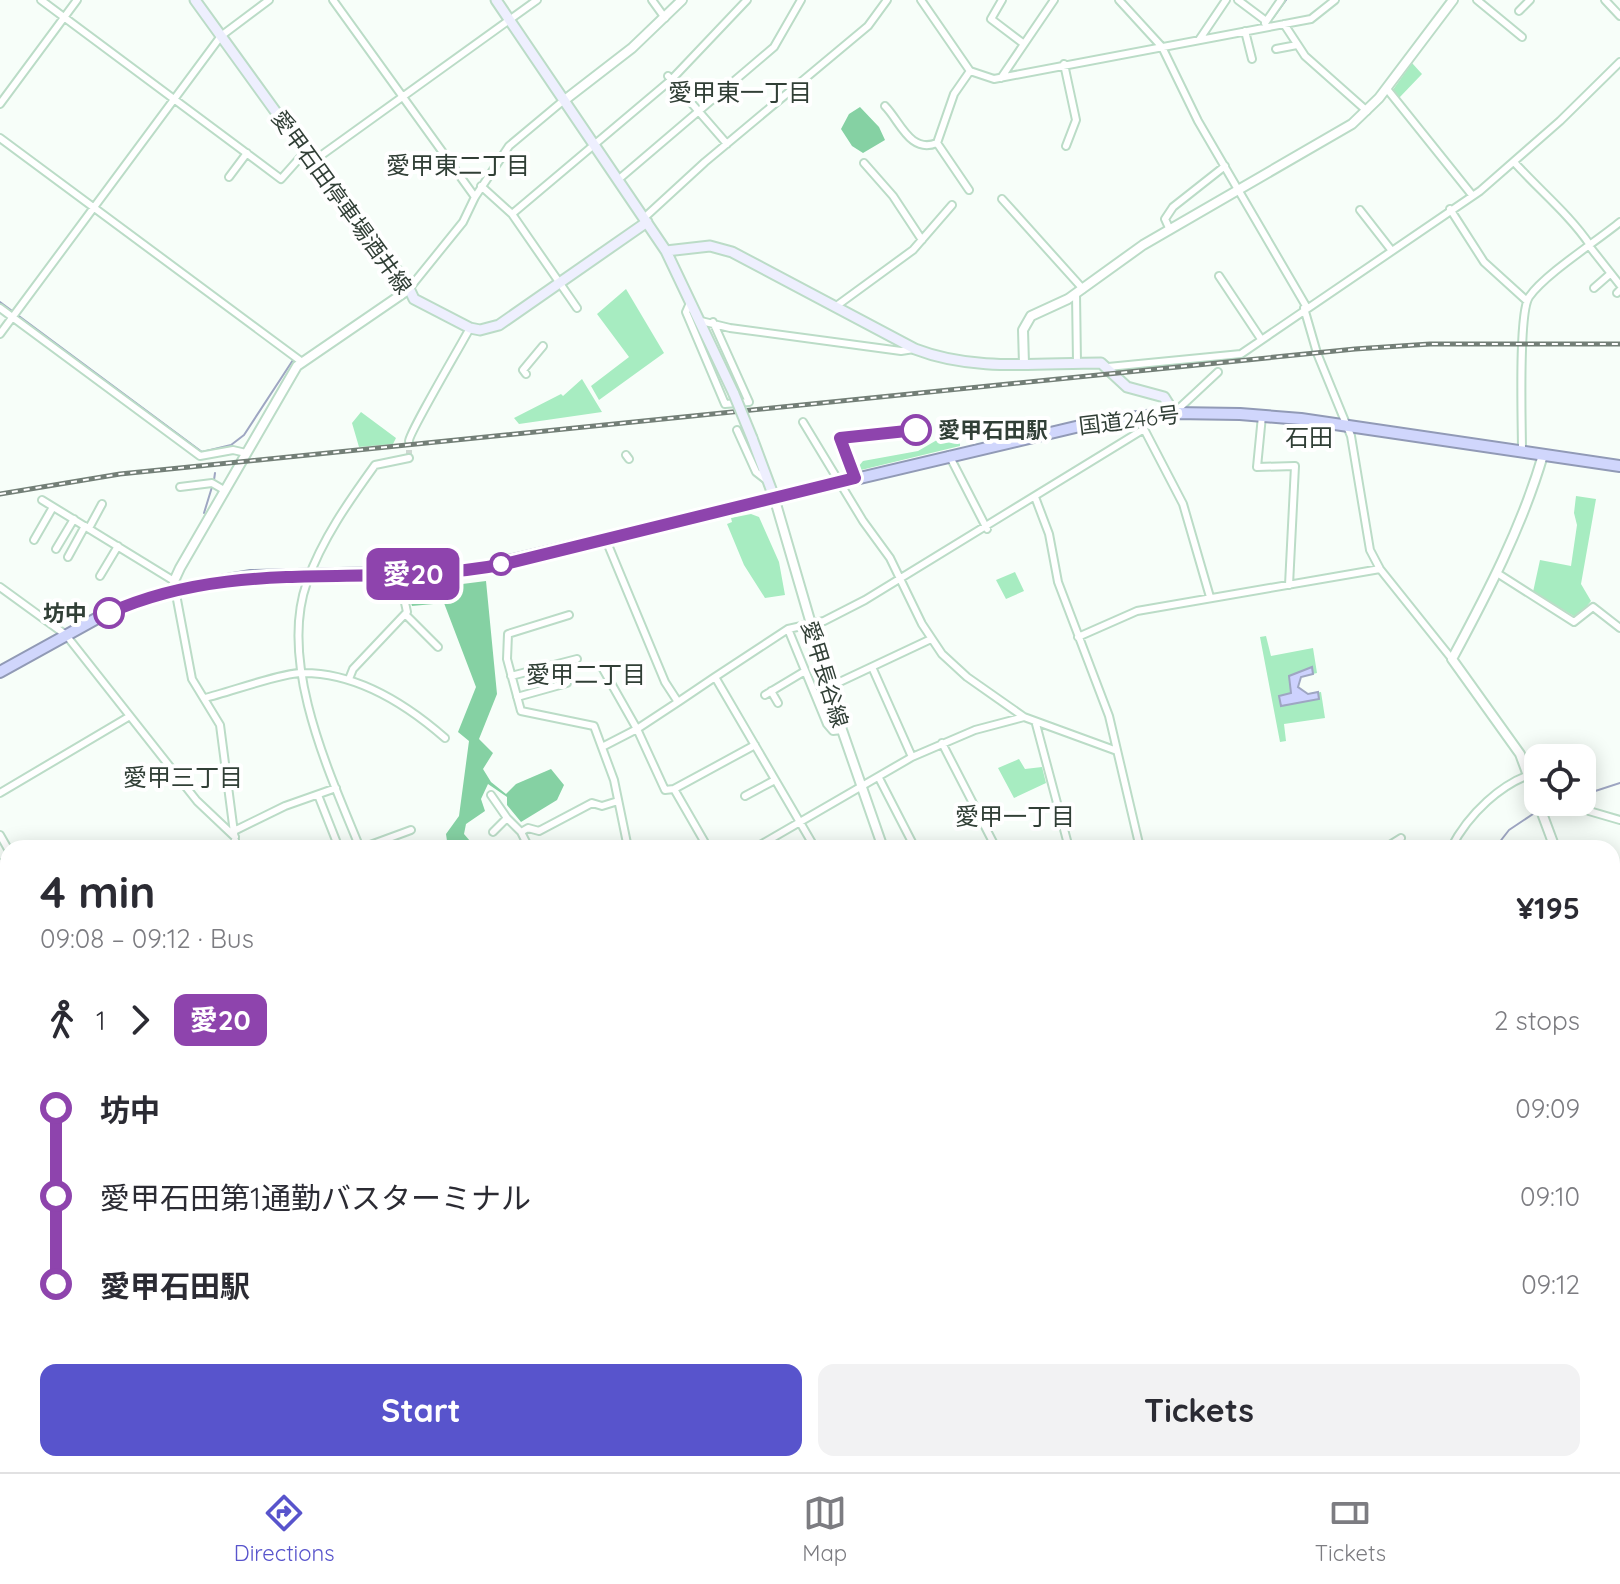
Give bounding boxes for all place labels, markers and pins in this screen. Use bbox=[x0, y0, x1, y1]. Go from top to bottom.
marker: 愛甲石田駅 bbox=[901, 415, 931, 445]
place label: 愛甲石田駅 bbox=[938, 416, 1048, 444]
unlabelled marker bbox=[490, 553, 512, 575]
marker: 坊中 bbox=[94, 598, 124, 628]
place label: 坊中 bbox=[43, 599, 87, 627]

